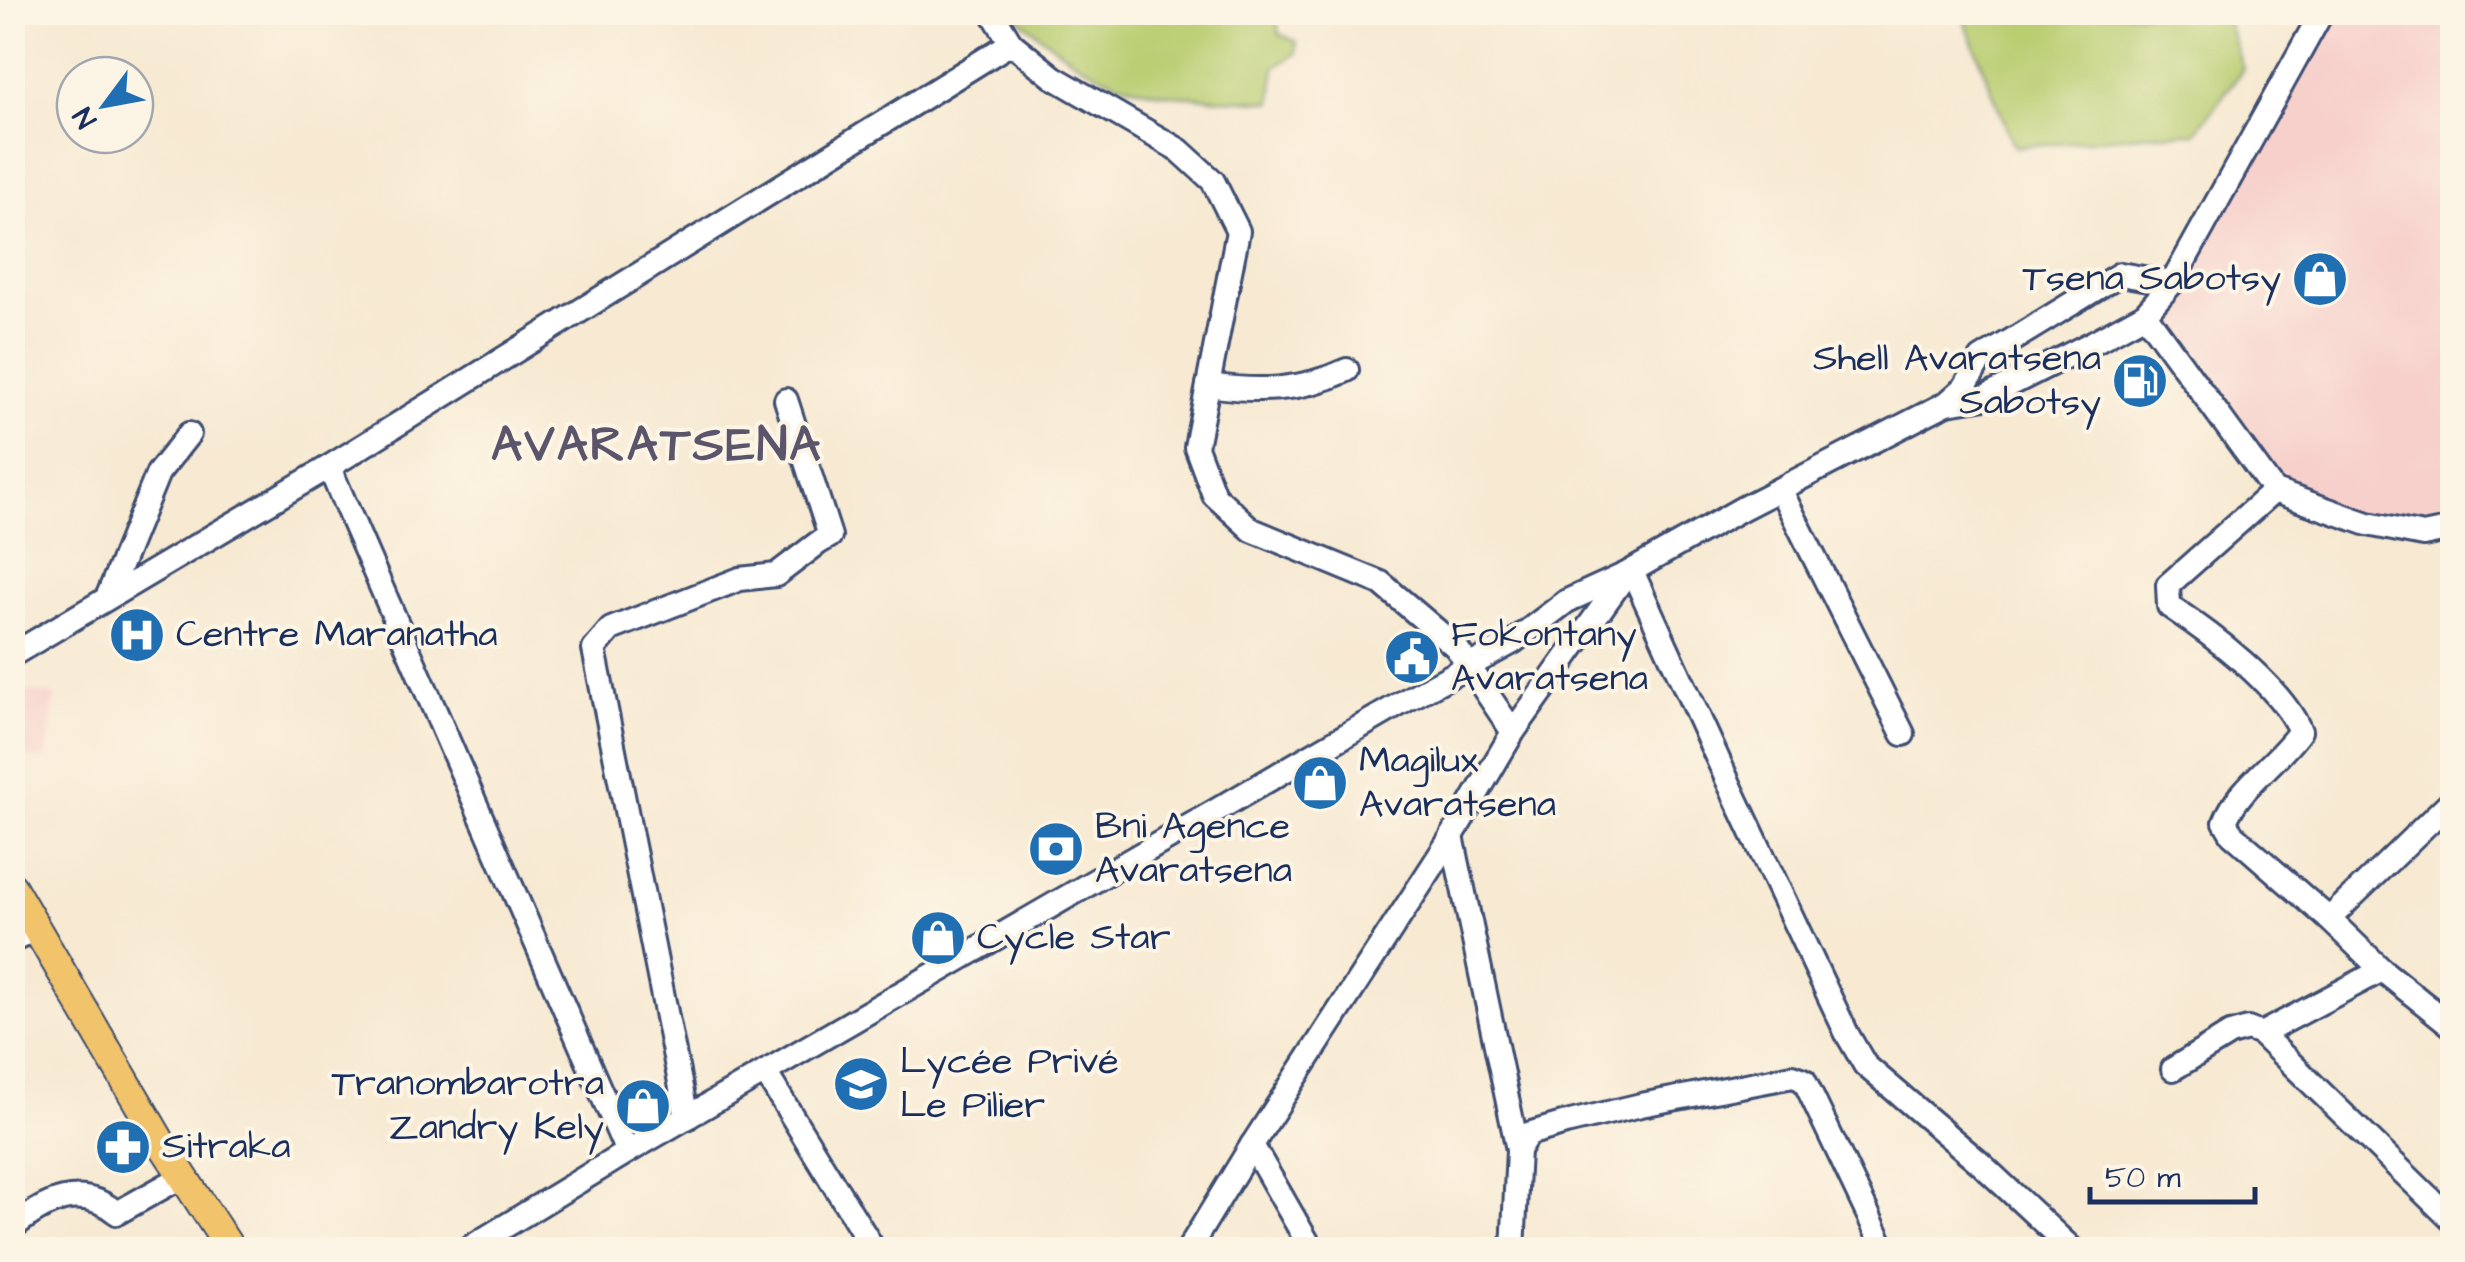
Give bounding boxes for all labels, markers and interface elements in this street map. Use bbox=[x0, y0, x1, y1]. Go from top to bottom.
north arrow bbox=[55, 55, 155, 155]
text: N bbox=[64, 99, 106, 135]
shop icon: Tsena Sabotsy bbox=[2290, 249, 2350, 309]
place label: Tsena Sabotsy bbox=[2022, 253, 2281, 306]
place label: Shell Avaratsena Sabotsy bbox=[1813, 333, 2101, 430]
fuel station icon: Shell Avaratsena Sabotsy bbox=[2110, 351, 2170, 411]
district label: AVARATSENA bbox=[491, 413, 823, 479]
hospital icon: Centre Maranatha bbox=[107, 605, 167, 665]
place label: Centre Maranatha bbox=[176, 609, 497, 661]
place label: Fokontany Avaratsena bbox=[1451, 609, 1648, 705]
public building icon: Fokontany Avaratsena bbox=[1382, 627, 1442, 687]
place label: Magilux Avaratsena bbox=[1359, 735, 1556, 831]
shop icon: Magilux Avaratsena bbox=[1290, 753, 1350, 813]
place label: Bni Agence Avaratsena bbox=[1095, 801, 1292, 897]
bank icon: Bni Agence Avaratsena bbox=[1026, 819, 1086, 879]
shop icon: Cycle Star bbox=[908, 908, 968, 968]
place label: Cycle Star bbox=[977, 912, 1171, 965]
place label: Lycée Privé Le Pilier bbox=[900, 1036, 1119, 1132]
school or university icon: Lycée Privé Le Pilier bbox=[831, 1054, 891, 1114]
place label: Tranombarotra Zandry Kely bbox=[331, 1058, 604, 1155]
shop icon: Tranombarotra Zandry Kely bbox=[613, 1076, 673, 1136]
pharmacy icon: Sitraka bbox=[93, 1117, 153, 1177]
place label: Sitraka bbox=[162, 1121, 291, 1173]
scale bar bbox=[2090, 1142, 2255, 1204]
text: 50 m bbox=[2105, 1157, 2181, 1199]

